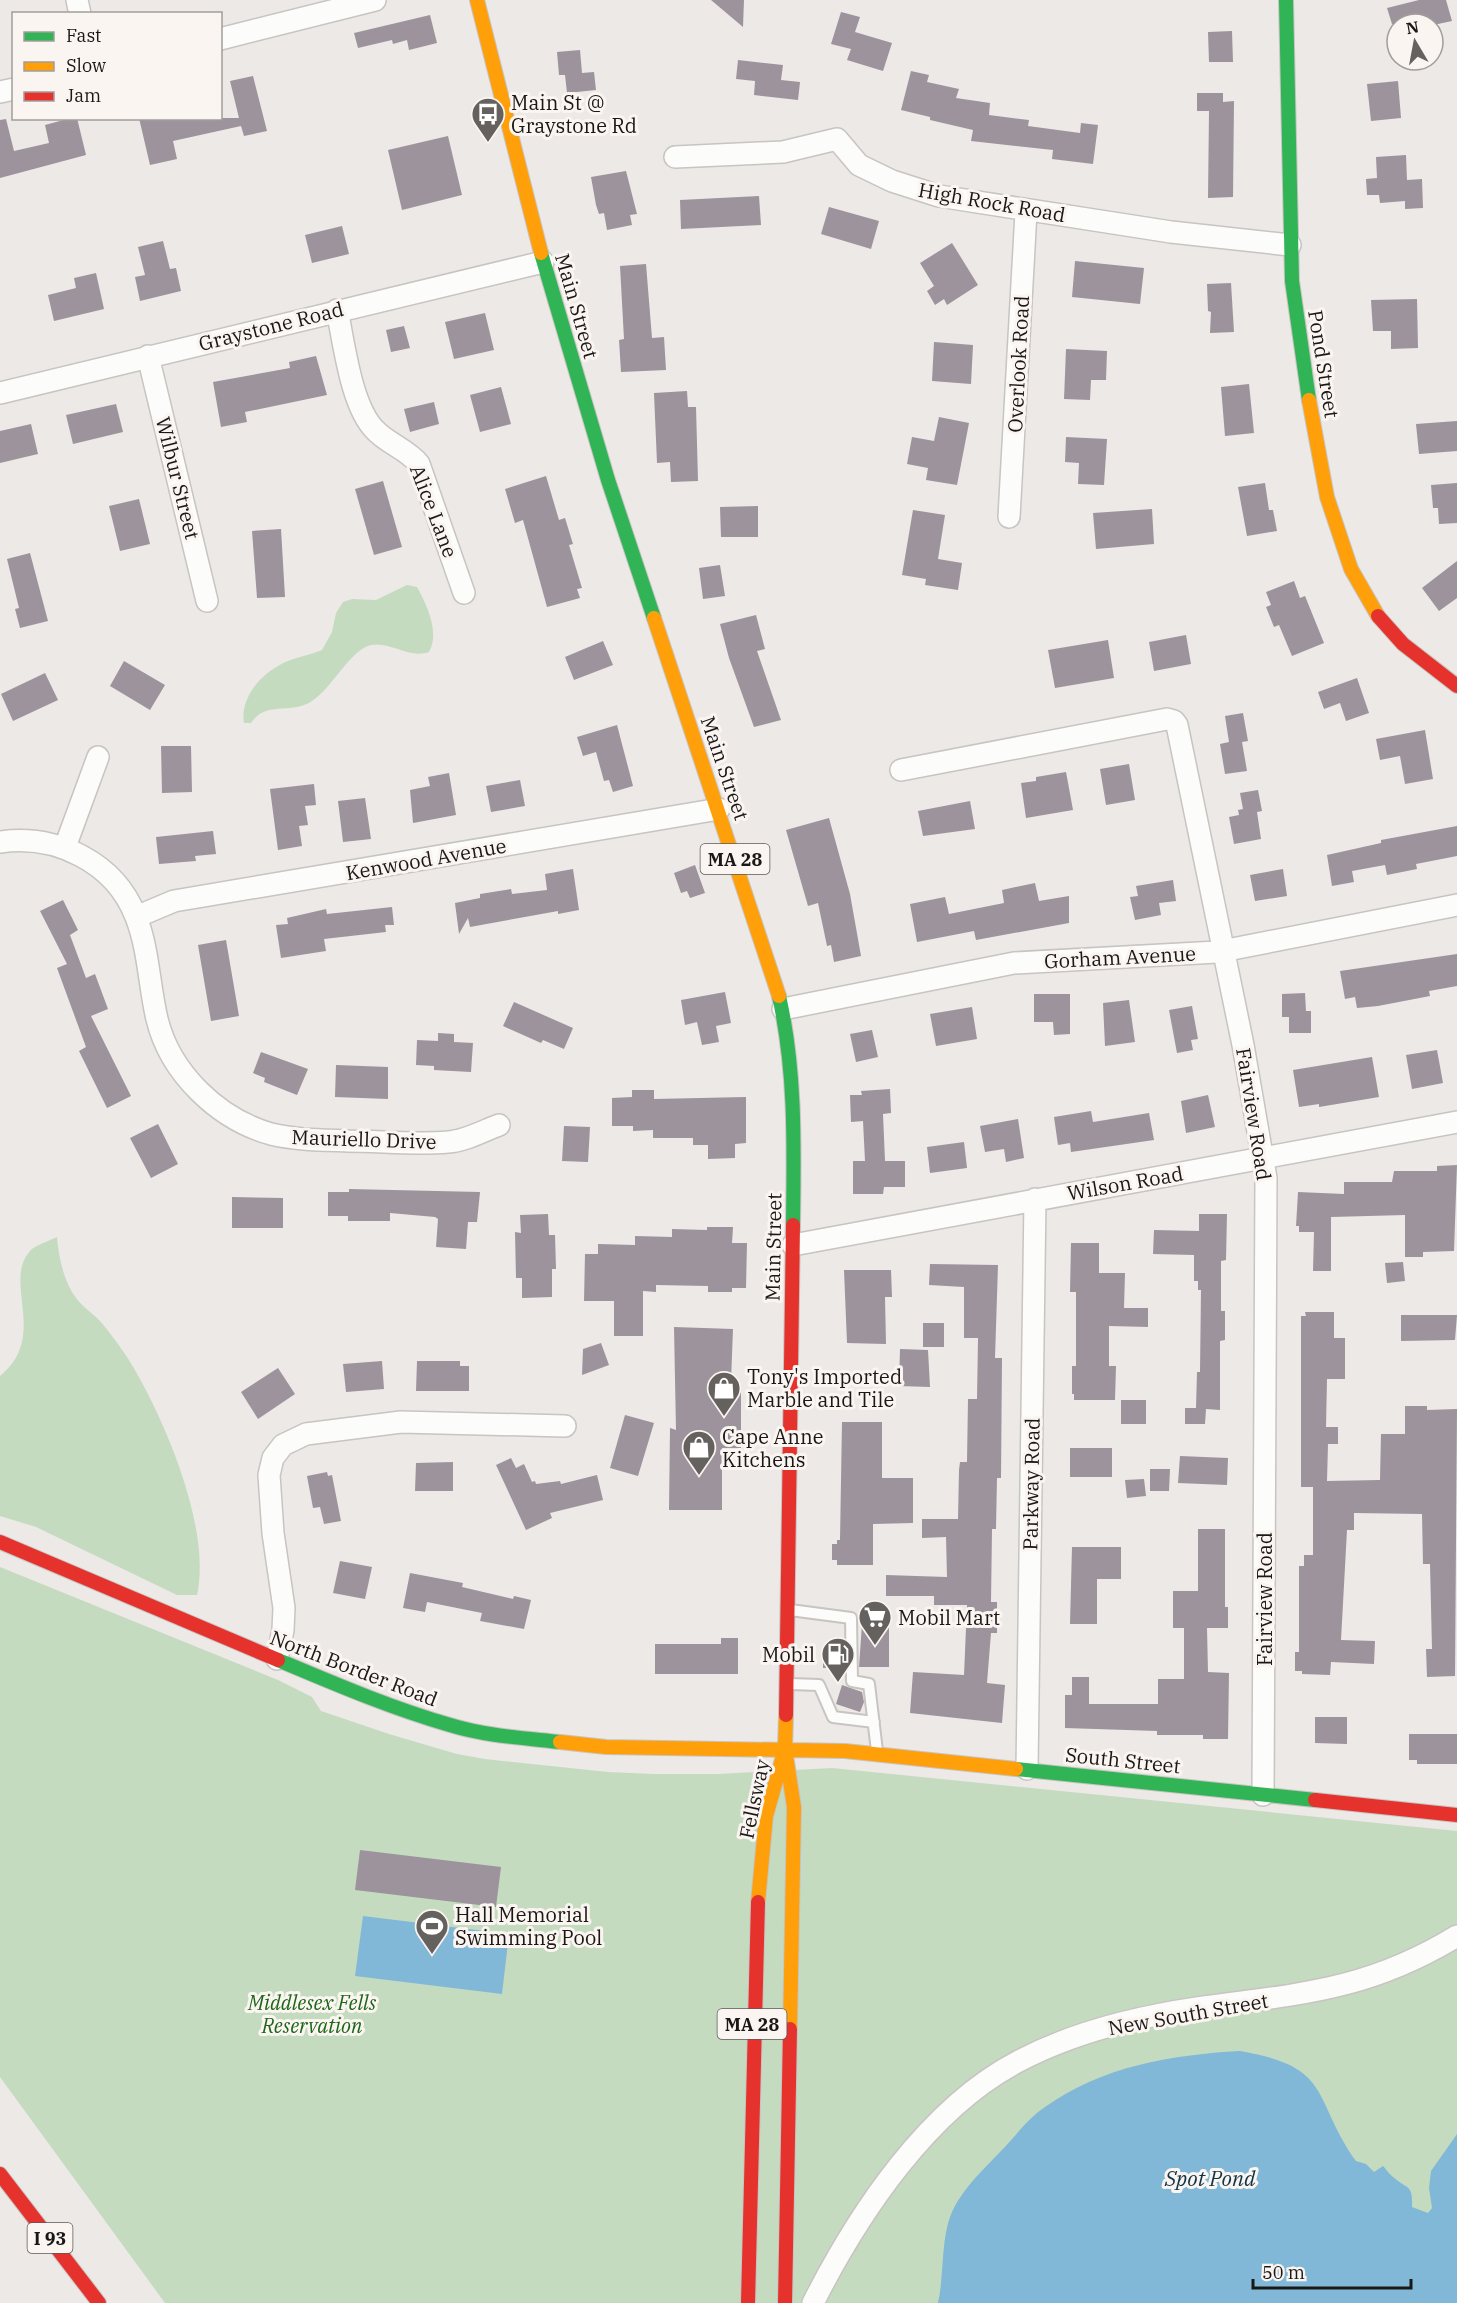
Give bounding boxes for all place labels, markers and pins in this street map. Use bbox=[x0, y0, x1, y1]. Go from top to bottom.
place label: Main St @ Graystone Rd bbox=[511, 89, 637, 139]
bus stop icon: Main St @ Graystone Rd bbox=[470, 96, 506, 143]
place label: Tony's Imported Marble and Tile bbox=[747, 1363, 902, 1413]
shop icon: Tony's Imported Marble and Tile bbox=[706, 1370, 742, 1417]
place label: Cape Anne Kitchens bbox=[722, 1423, 824, 1473]
shop icon: Cape Anne Kitchens bbox=[681, 1429, 717, 1476]
supermarket icon: Mobil Mart bbox=[857, 1599, 893, 1646]
place label: Mobil Mart bbox=[898, 1604, 1000, 1631]
fuel station icon: Mobil bbox=[820, 1636, 856, 1683]
place label: Mobil bbox=[762, 1641, 815, 1668]
place label: Hall Memorial Swimming Pool bbox=[455, 1901, 602, 1951]
sports icon: Hall Memorial Swimming Pool bbox=[414, 1908, 450, 1955]

